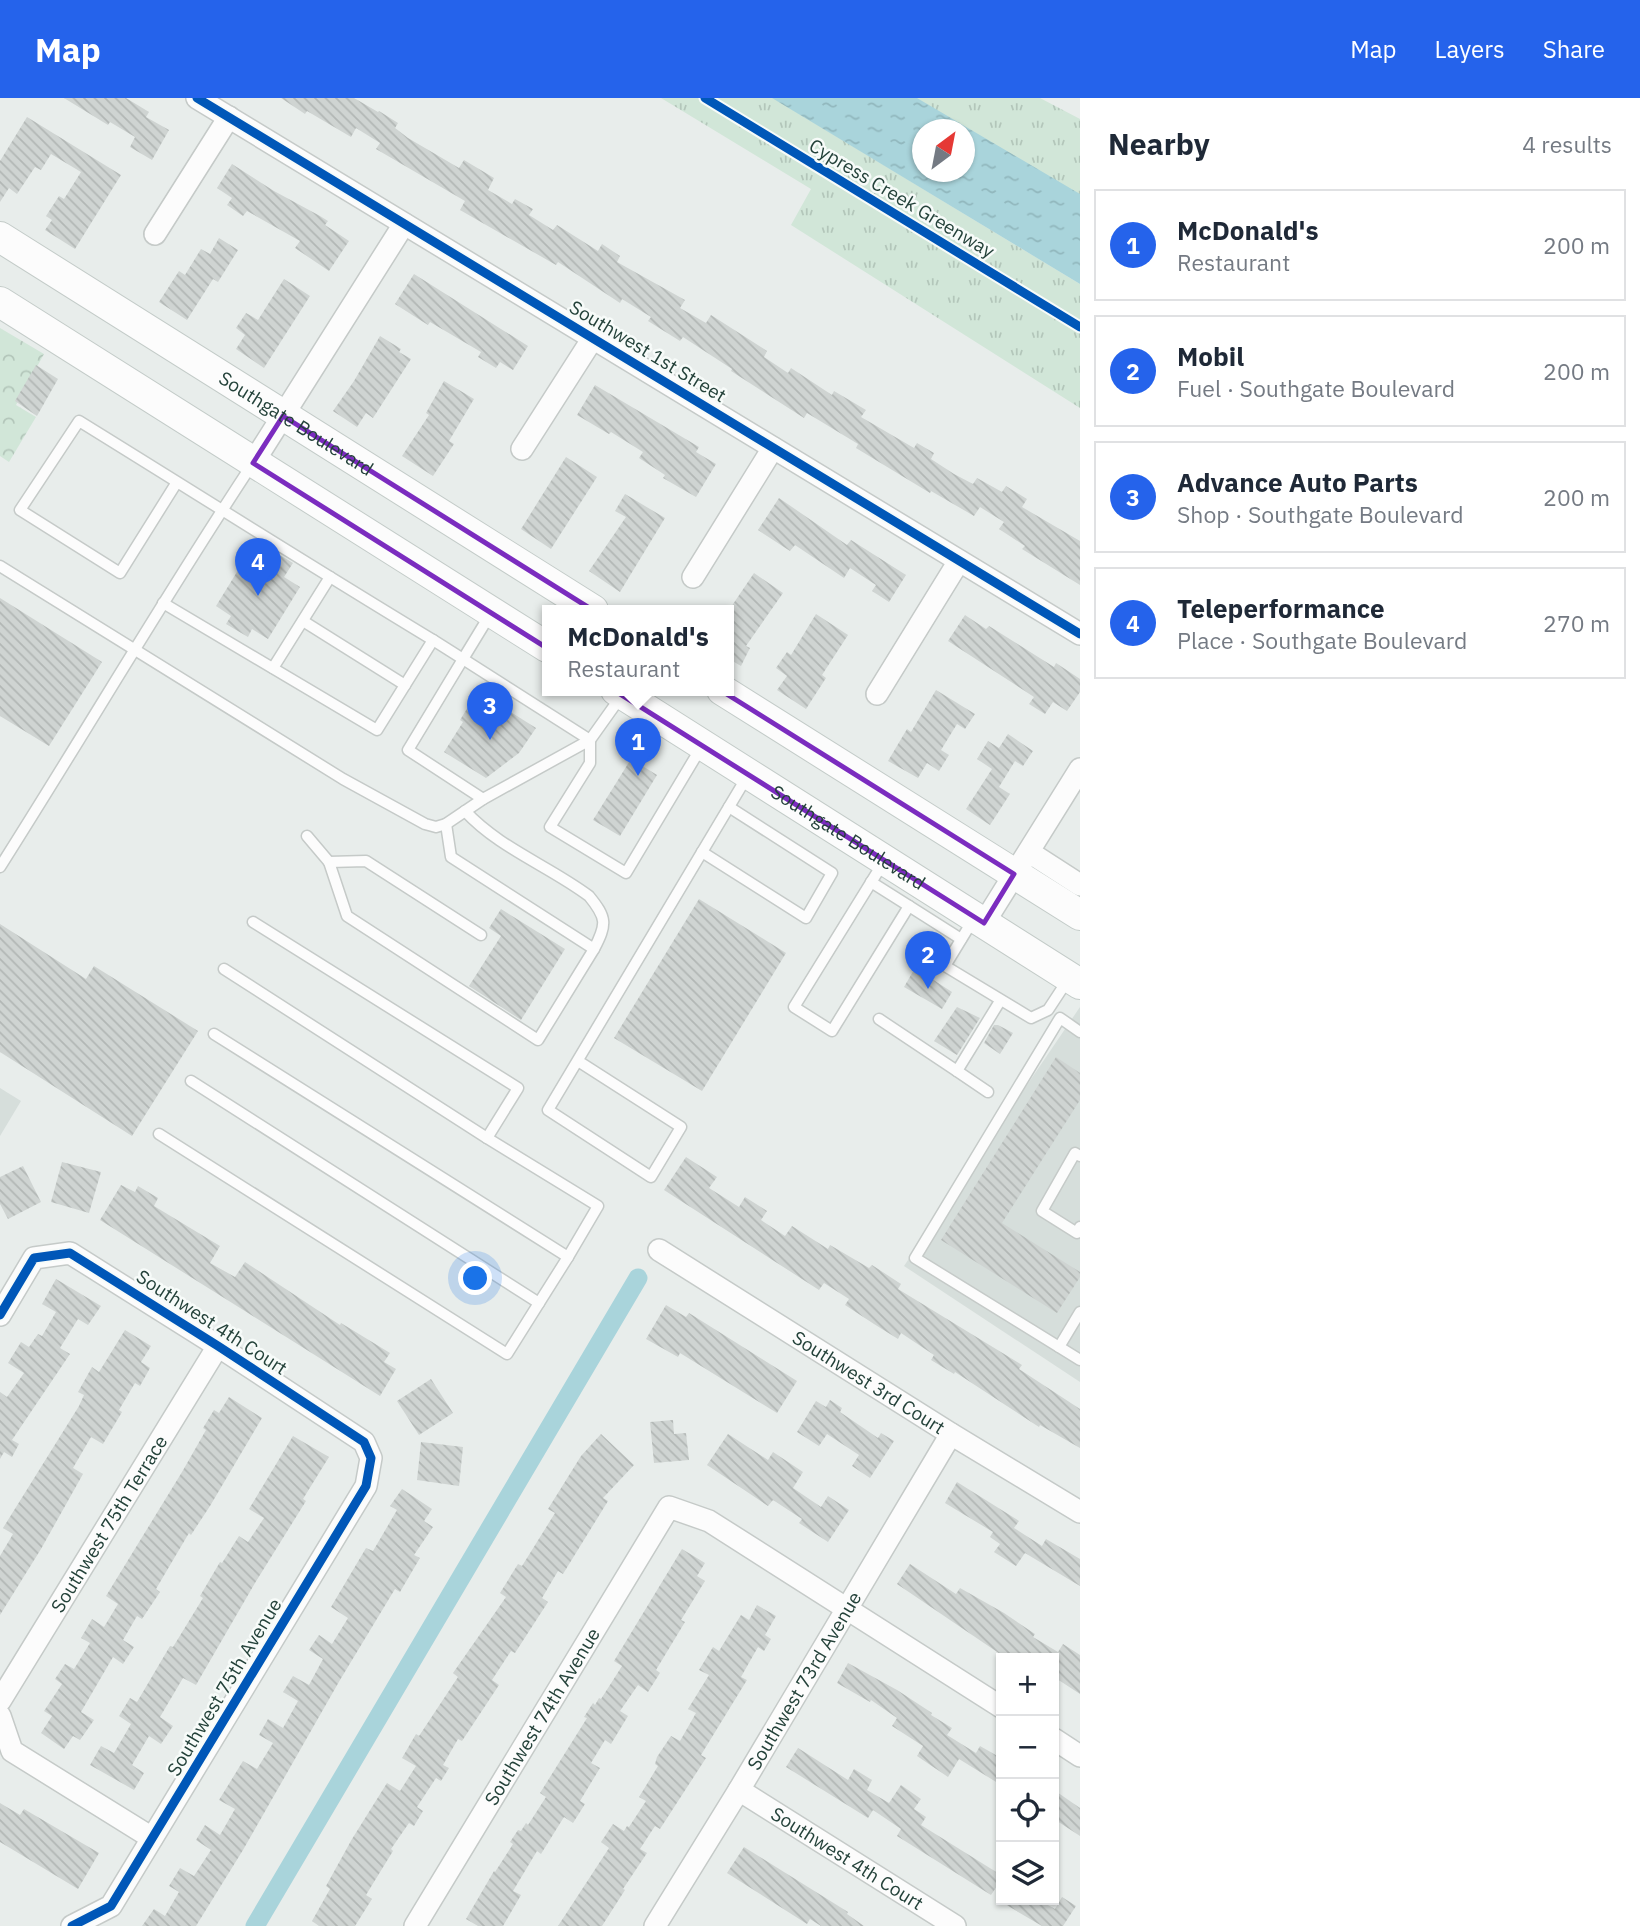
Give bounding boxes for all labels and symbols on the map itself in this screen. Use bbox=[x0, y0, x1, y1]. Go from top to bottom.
north arrow bbox=[912, 119, 975, 182]
street label: Cypress Creek Greenway bbox=[805, 133, 1000, 263]
street label: Southwest 1st Street bbox=[565, 295, 731, 407]
street label: Southgate Boulevard bbox=[214, 366, 378, 481]
pin: 4 bbox=[235, 538, 281, 596]
pin: 3 bbox=[467, 682, 513, 740]
pin: 1 bbox=[615, 718, 661, 776]
street label: Southgate Boulevard bbox=[767, 779, 930, 895]
pin: 2 bbox=[905, 931, 951, 989]
your location bbox=[458, 1261, 492, 1295]
street label: Southwest 4th Court bbox=[132, 1264, 292, 1380]
street label: Southwest 3rd Court bbox=[788, 1325, 950, 1439]
street label: Southwest 75th Terrace bbox=[45, 1431, 172, 1617]
street label: Southwest 73rd Avenue bbox=[742, 1587, 866, 1774]
street label: Southwest 75th Avenue bbox=[161, 1594, 287, 1780]
street label: Southwest 74th Avenue bbox=[479, 1623, 605, 1810]
street label: Southwest 4th Court bbox=[767, 1801, 928, 1915]

